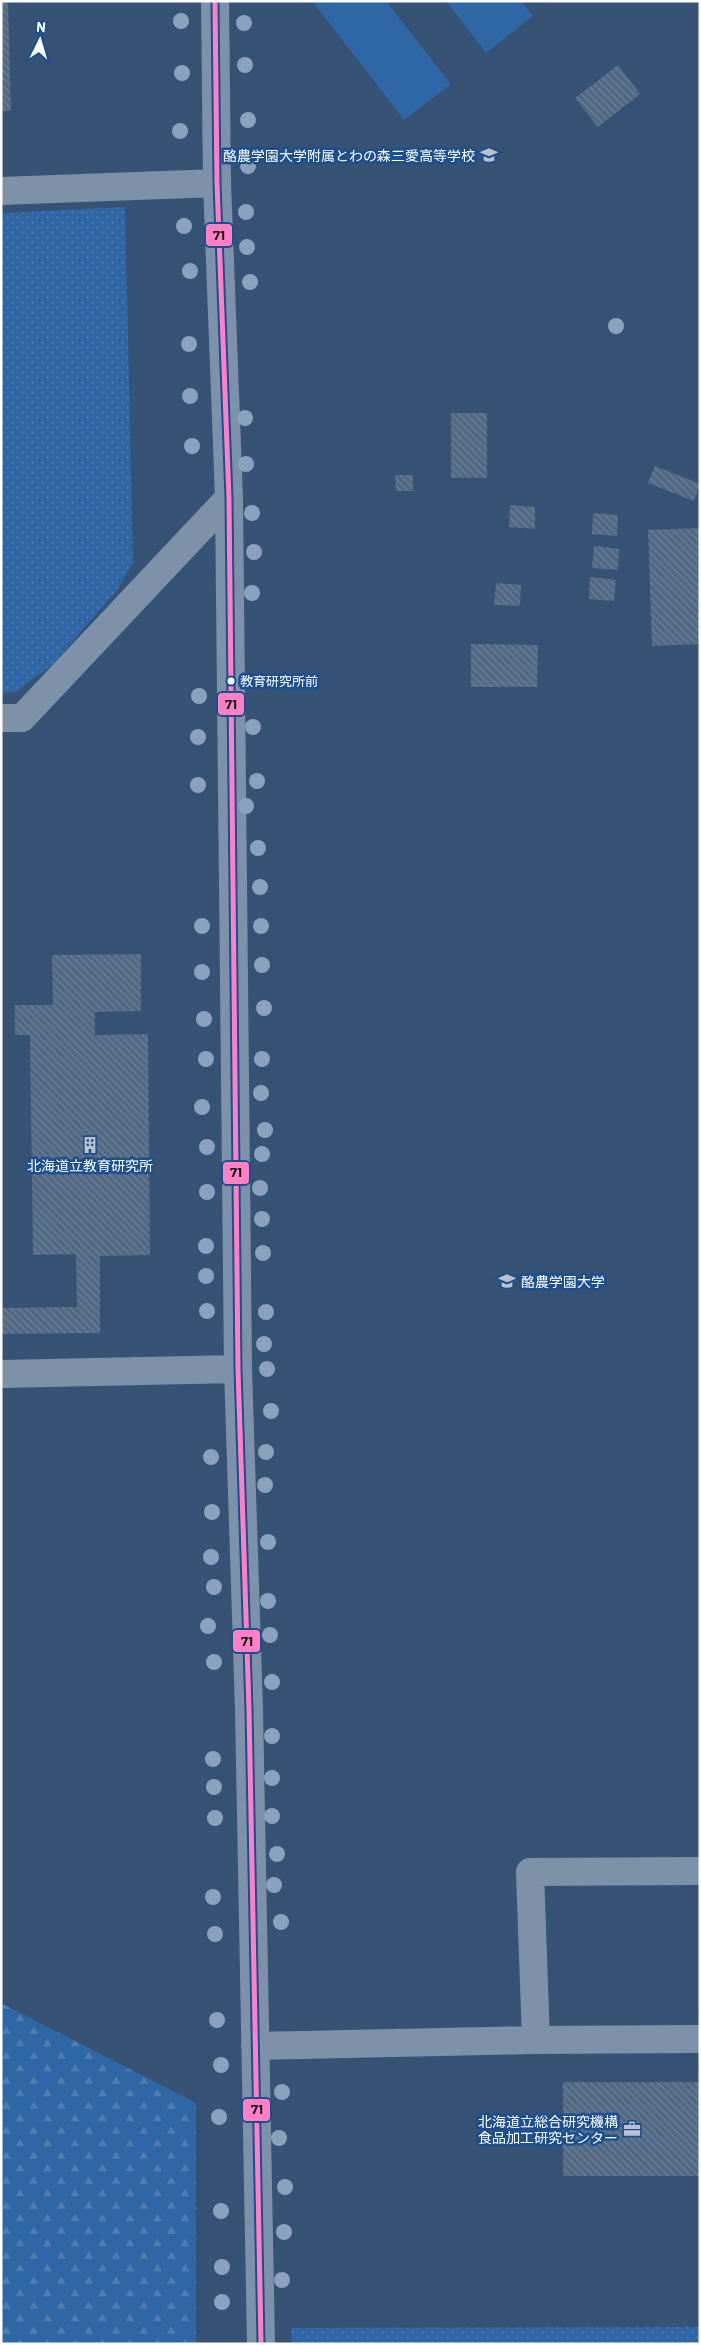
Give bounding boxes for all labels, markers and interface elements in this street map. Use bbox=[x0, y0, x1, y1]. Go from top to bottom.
north arrow bbox=[15, 15, 65, 65]
text: N bbox=[36, 18, 47, 35]
school or university icon: 酪農学園大学附属とわの森三愛高等学校 bbox=[479, 145, 499, 165]
place label: 酪農学園大学附属とわの森三愛高等学校 bbox=[223, 147, 475, 164]
line badge: 71 bbox=[205, 223, 233, 247]
text: 71 bbox=[213, 226, 225, 243]
place label: 教育研究所前 bbox=[240, 673, 318, 689]
marker: 教育研究所前 bbox=[226, 676, 236, 686]
line badge: 71 bbox=[217, 692, 245, 716]
text: 71 bbox=[225, 695, 237, 712]
building icon: 北海道立教育研究所 bbox=[80, 1135, 100, 1155]
place label: 北海道立教育研究所 bbox=[27, 1157, 153, 1174]
line badge: 71 bbox=[222, 1161, 250, 1185]
text: 71 bbox=[230, 1163, 242, 1180]
school or university icon: 酪農学園大学 bbox=[497, 1271, 517, 1291]
place label: 酪農学園大学 bbox=[521, 1273, 605, 1290]
line badge: 71 bbox=[232, 1629, 261, 1653]
text: 71 bbox=[241, 1632, 253, 1649]
line badge: 71 bbox=[242, 2098, 271, 2122]
text: 71 bbox=[251, 2100, 263, 2117]
place label: 北海道立総合研究機構 食品加工研究センター bbox=[478, 2113, 618, 2146]
office icon: 北海道立総合研究機構 食品加工研究センター bbox=[622, 2119, 642, 2139]

